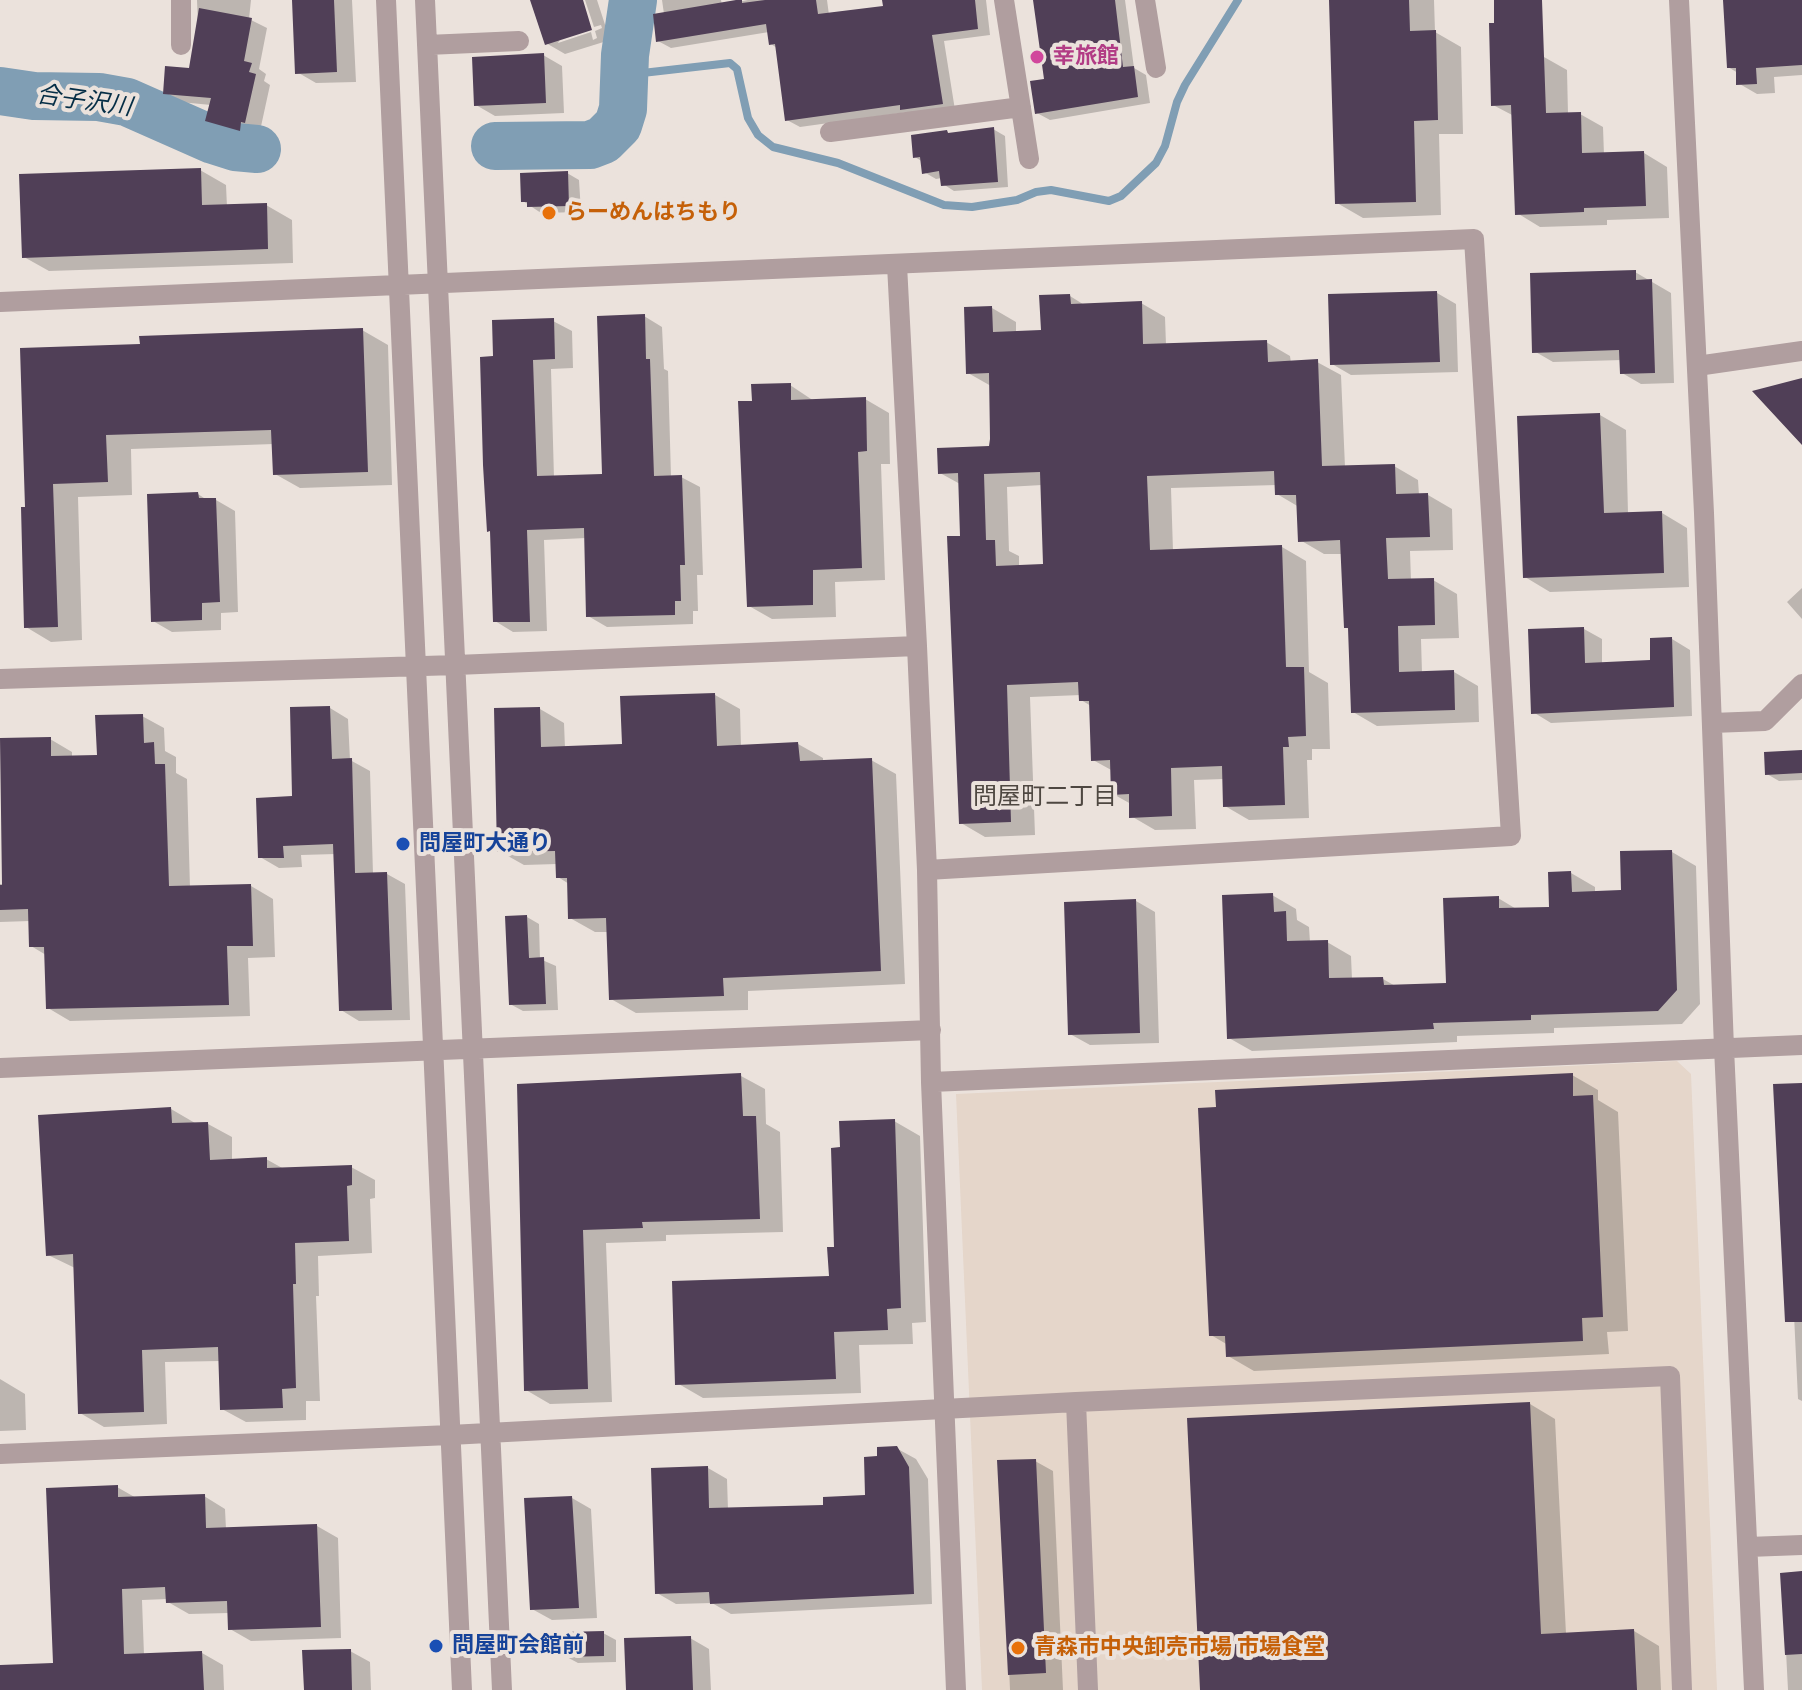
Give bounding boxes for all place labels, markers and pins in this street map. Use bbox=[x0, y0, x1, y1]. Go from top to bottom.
place label: 幸旅館 bbox=[1053, 44, 1119, 70]
marker: 幸旅館 bbox=[1028, 48, 1046, 66]
place label: らーめんはちもり bbox=[565, 200, 741, 226]
marker: らーめんはちもり bbox=[540, 204, 558, 222]
place label: 問屋町大通り bbox=[419, 831, 551, 857]
marker: 問屋町大通り bbox=[394, 835, 412, 853]
place label: 問屋町会館前 bbox=[452, 1633, 584, 1659]
place label: 青森市中央卸売市場 市場食堂 bbox=[1034, 1635, 1325, 1661]
marker: 問屋町会館前 bbox=[427, 1637, 445, 1655]
marker: 青森市中央卸売市場 市場食堂 bbox=[1009, 1639, 1027, 1657]

